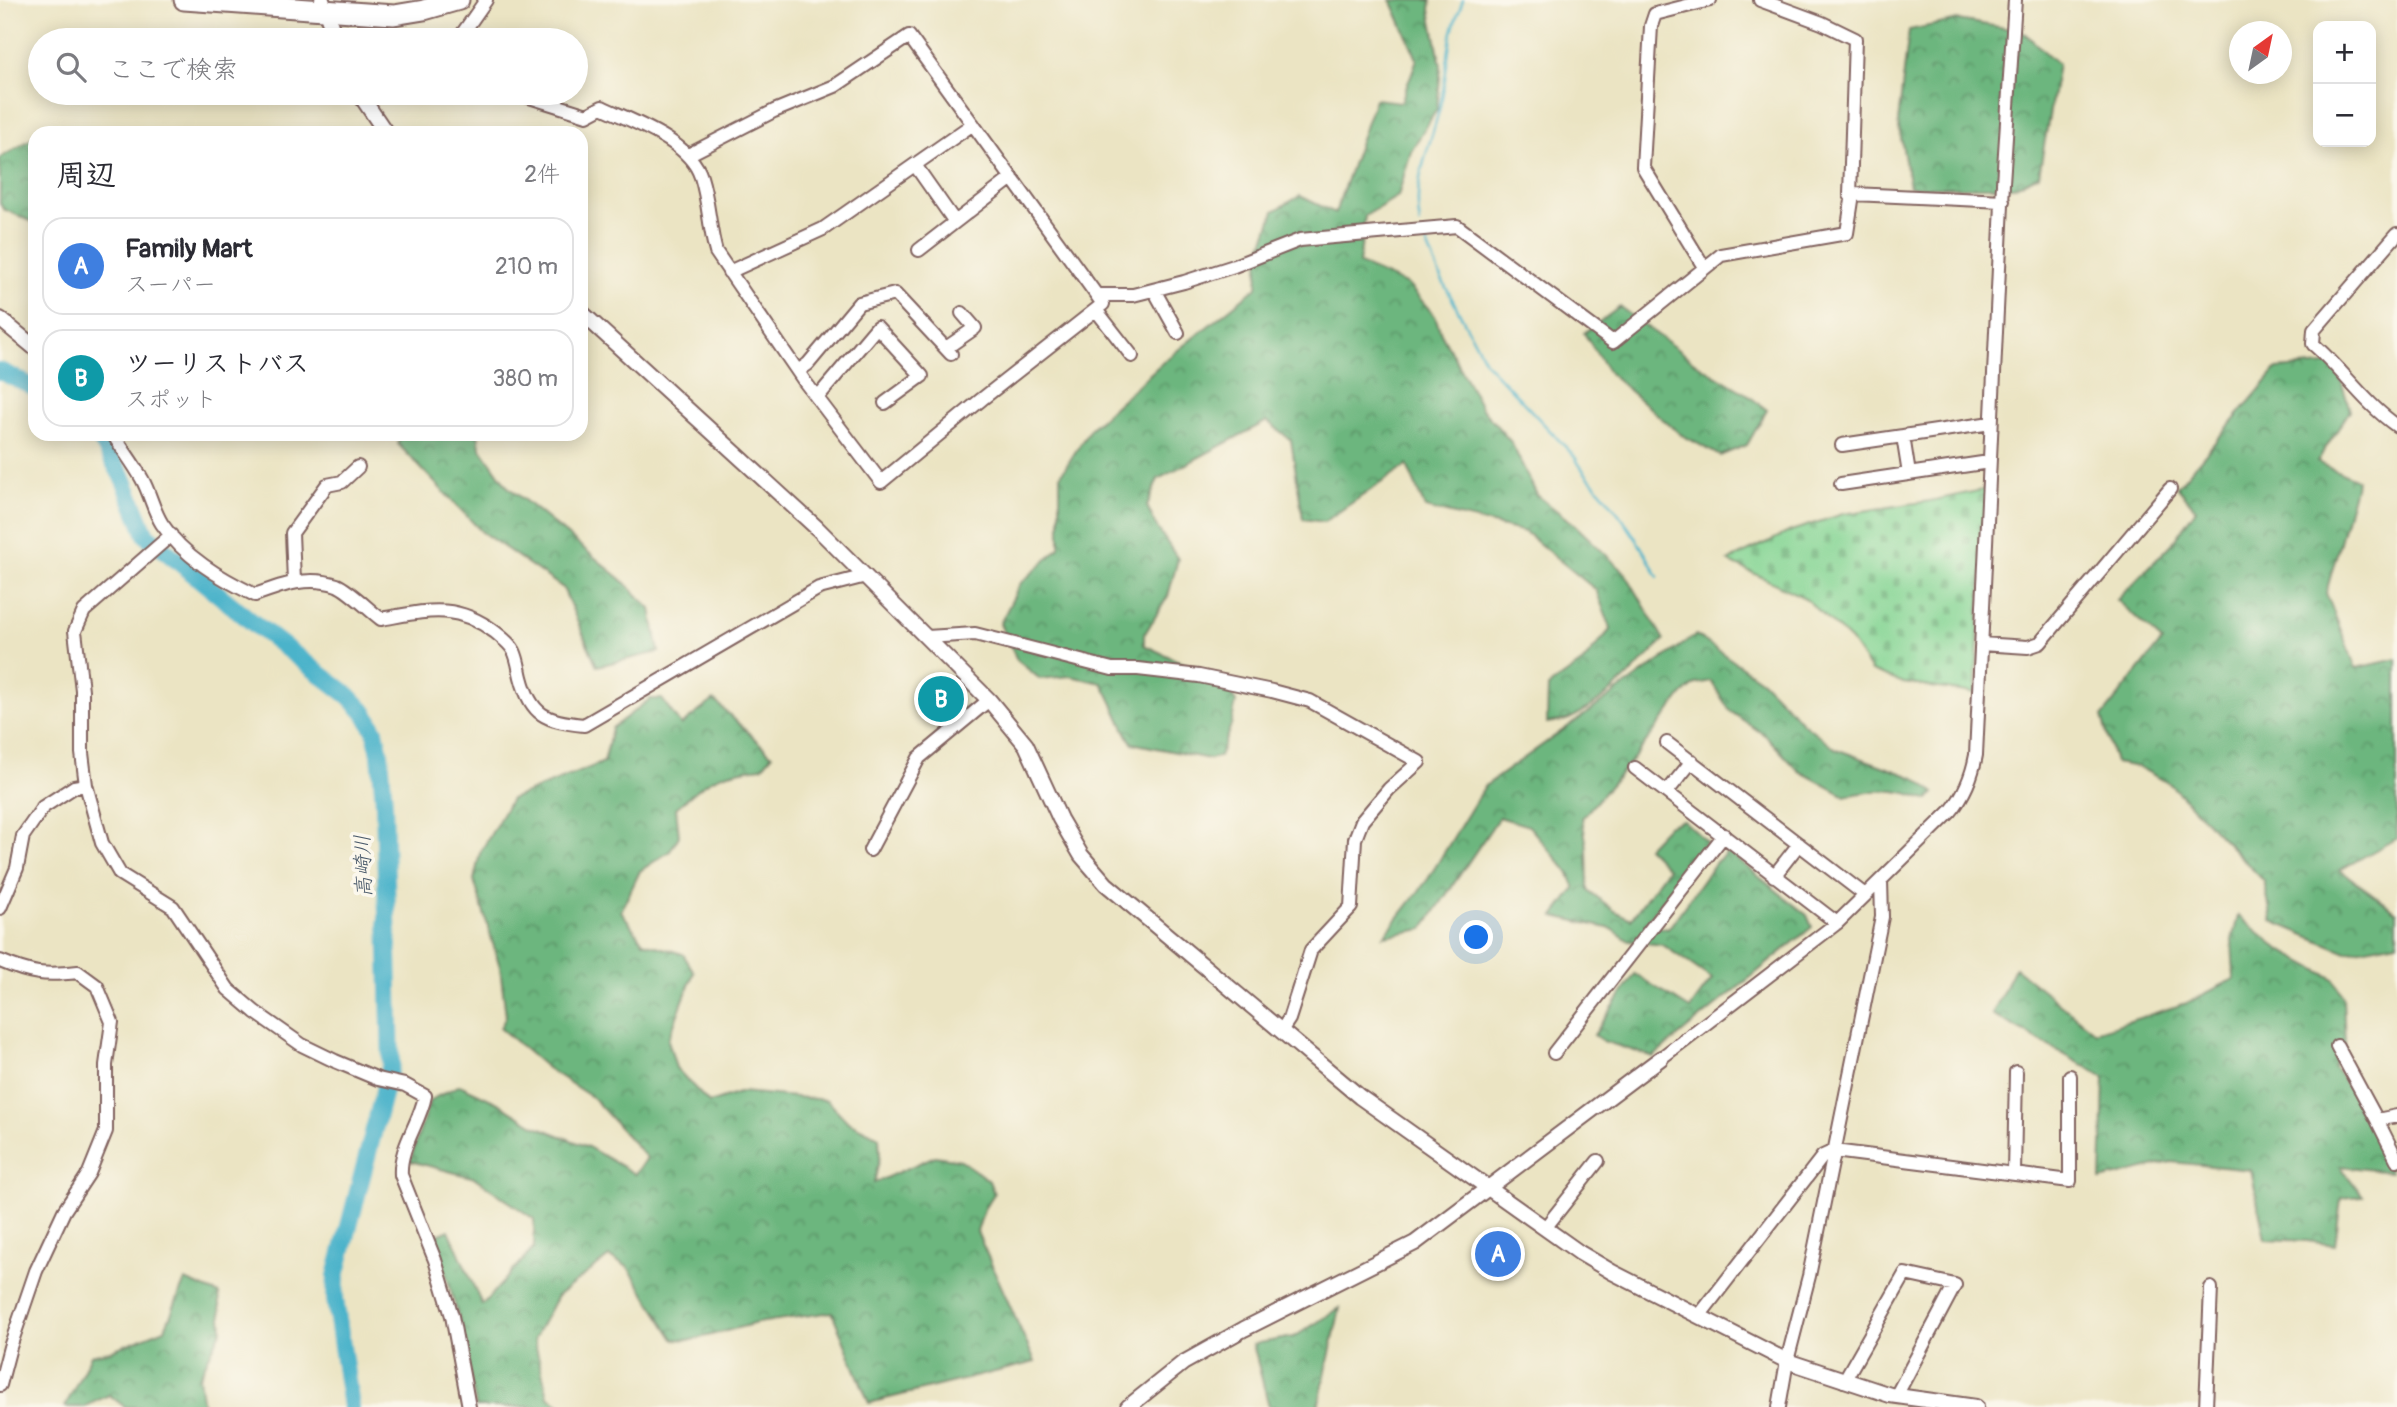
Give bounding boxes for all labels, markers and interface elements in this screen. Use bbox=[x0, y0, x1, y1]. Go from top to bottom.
north arrow bbox=[2229, 21, 2292, 84]
map controls bbox=[2313, 21, 2376, 147]
button: + bbox=[2313, 21, 2376, 84]
search box bbox=[28, 28, 588, 105]
icon: search bbox=[52, 48, 90, 86]
text: ここで検索 bbox=[108, 54, 238, 86]
button: − bbox=[2313, 84, 2376, 147]
text: 周辺 bbox=[56, 157, 116, 194]
text: 2件 bbox=[524, 160, 560, 189]
text: Family Mart bbox=[125, 233, 252, 265]
text: A bbox=[74, 252, 88, 281]
text: 210 m bbox=[495, 252, 558, 281]
text: スーパー bbox=[125, 270, 216, 299]
text: ツーリストバス bbox=[125, 348, 309, 380]
text: B bbox=[74, 364, 88, 393]
text: 380 m bbox=[492, 364, 558, 393]
text: スポット bbox=[125, 385, 217, 414]
pin: B bbox=[918, 673, 964, 725]
water label: 高崎川 bbox=[349, 834, 378, 898]
your location bbox=[1459, 920, 1493, 954]
pin: A bbox=[1475, 1228, 1521, 1280]

